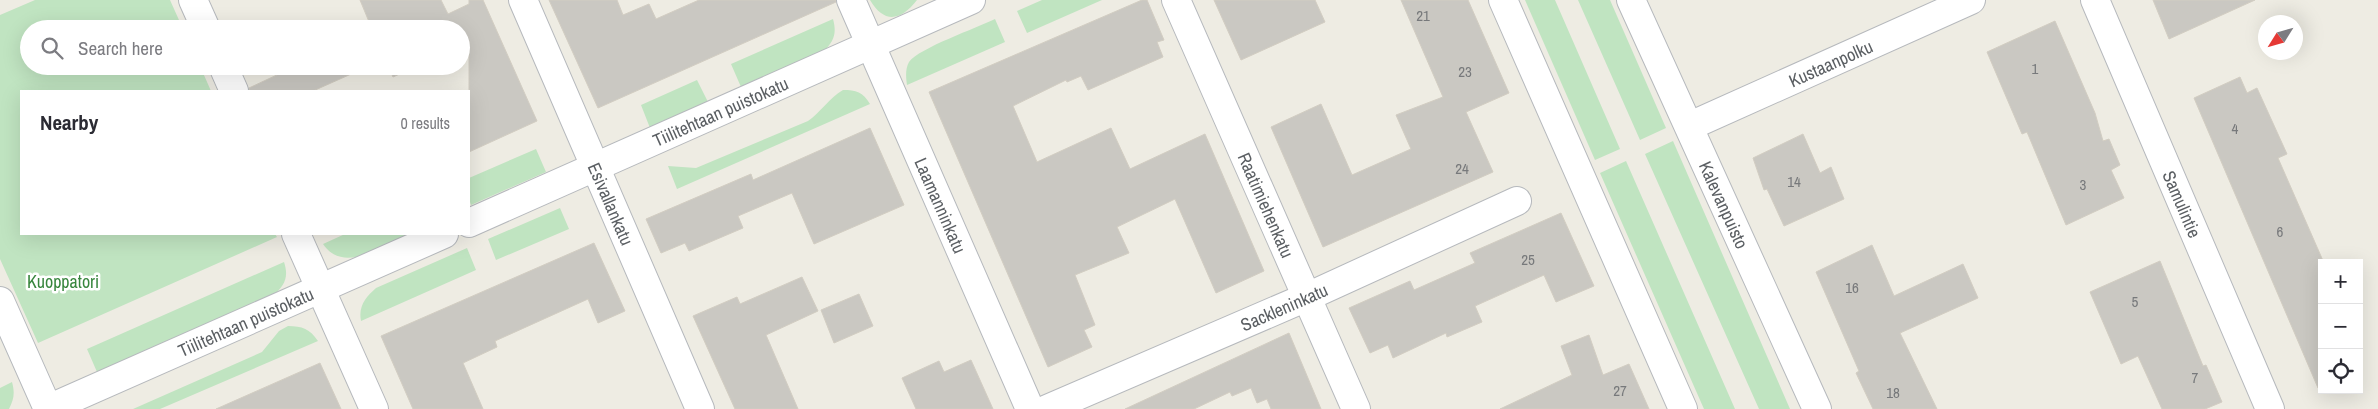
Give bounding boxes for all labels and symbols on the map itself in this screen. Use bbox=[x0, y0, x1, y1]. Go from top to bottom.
house number: 21 bbox=[1416, 5, 1430, 26]
north arrow bbox=[2258, 15, 2303, 60]
street label: Kustaanpolku bbox=[1785, 33, 1876, 93]
house number: 1 bbox=[2032, 58, 2039, 79]
house number: 23 bbox=[1458, 61, 1472, 82]
street label: Tiilitehtaan puistokatu bbox=[649, 70, 792, 152]
house number: 4 bbox=[2232, 118, 2239, 139]
street label: Raatimiehenkatu bbox=[1232, 148, 1300, 262]
street label: Laamanninkatu bbox=[909, 154, 973, 257]
street label: Kalevanpuisto bbox=[1693, 157, 1755, 253]
street label: Esivallankatu bbox=[582, 158, 640, 249]
house number: 24 bbox=[1455, 158, 1469, 179]
street label: Samulintie bbox=[2157, 167, 2208, 241]
house number: 14 bbox=[1787, 171, 1801, 192]
house number: 3 bbox=[2080, 174, 2087, 195]
house number: 6 bbox=[2277, 221, 2284, 242]
house number: 25 bbox=[1521, 249, 1535, 270]
park label: Kuoppatori bbox=[27, 269, 99, 294]
street label: Sackleninkatu bbox=[1236, 277, 1332, 337]
house number: 16 bbox=[1845, 277, 1859, 298]
street label: Tiilitehtaan puistokatu bbox=[174, 281, 317, 363]
house number: 5 bbox=[2132, 291, 2139, 312]
house number: 7 bbox=[2192, 367, 2199, 388]
house number: 27 bbox=[1613, 380, 1627, 401]
house number: 18 bbox=[1886, 382, 1900, 403]

